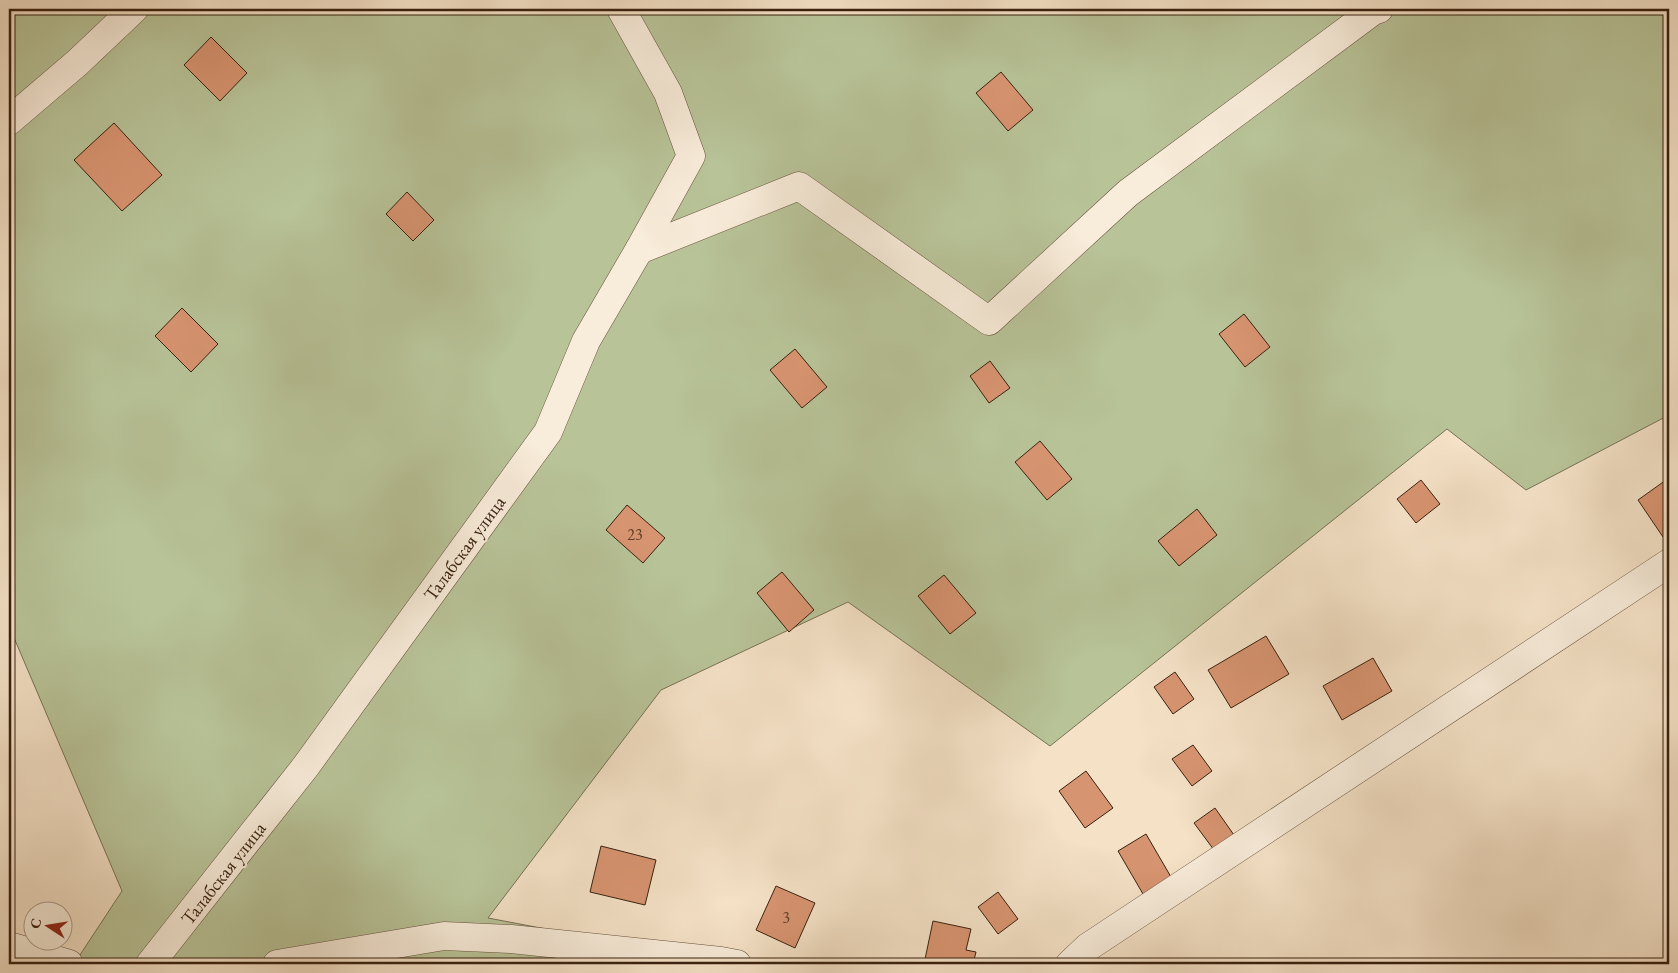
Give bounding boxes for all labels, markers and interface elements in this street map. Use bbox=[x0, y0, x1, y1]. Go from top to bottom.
street label: Талабская улица bbox=[418, 490, 511, 606]
house number: 23 bbox=[627, 524, 643, 545]
street label: Талабская улица bbox=[175, 816, 272, 930]
north arrow bbox=[22, 900, 72, 950]
house number: 3 bbox=[782, 907, 790, 928]
text: С bbox=[25, 917, 45, 930]

